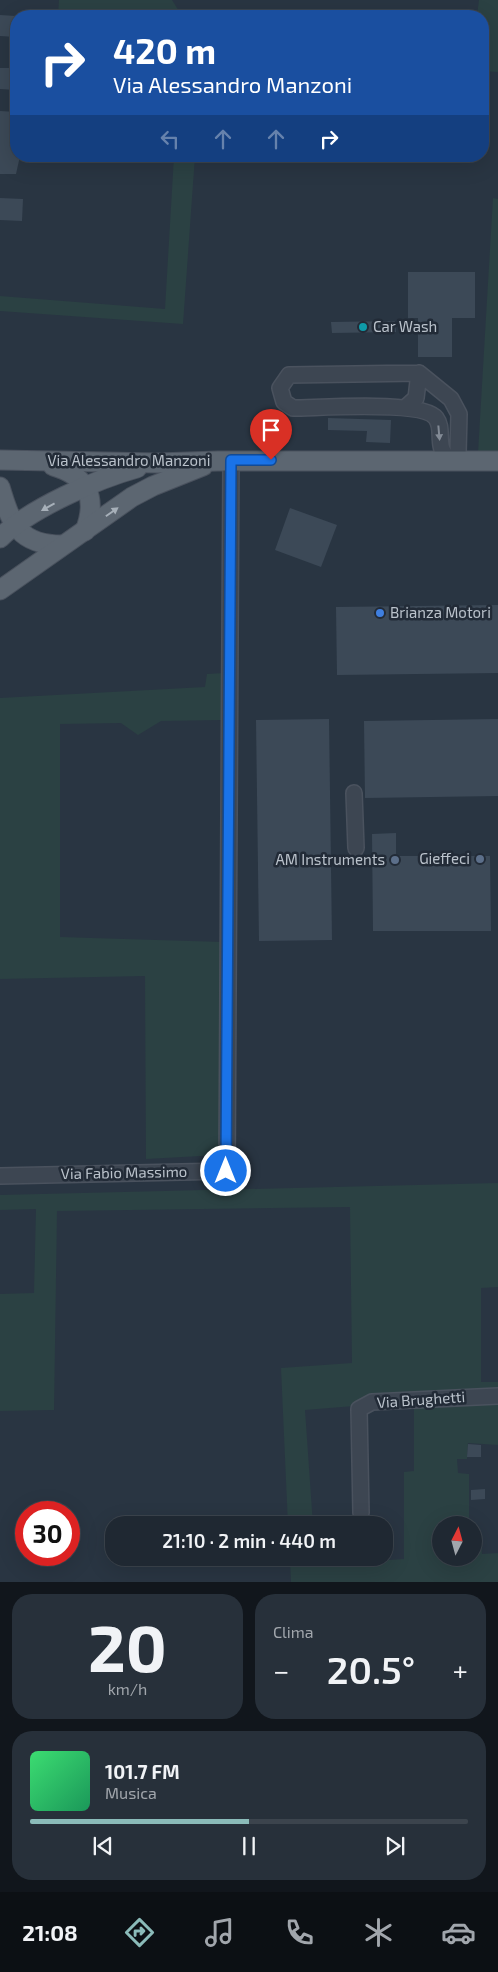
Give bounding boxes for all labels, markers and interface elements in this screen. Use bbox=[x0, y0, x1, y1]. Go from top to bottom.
text: 420 m bbox=[113, 29, 216, 71]
icon: right bbox=[30, 30, 95, 95]
text: Via Alessandro Manzoni bbox=[113, 71, 352, 97]
icon: left bbox=[156, 125, 184, 153]
icon: ahead bbox=[209, 125, 237, 153]
icon: ahead bbox=[262, 125, 290, 153]
icon: right bbox=[315, 125, 343, 153]
place label: Car Wash bbox=[373, 317, 437, 335]
marker: Car Wash bbox=[357, 321, 369, 333]
pin bbox=[250, 409, 292, 460]
icon: arrive bbox=[257, 416, 285, 444]
one-way arrow bbox=[436, 425, 444, 441]
street label: Via Alessandro Manzoni bbox=[47, 451, 211, 469]
one-way arrow bbox=[41, 502, 55, 511]
one-way arrow bbox=[105, 507, 118, 517]
place label: Brianza Motori bbox=[390, 603, 491, 621]
marker: Brianza Motori bbox=[374, 607, 386, 619]
place label: Gieffeci bbox=[419, 849, 470, 867]
place label: AM Instruments bbox=[275, 850, 385, 868]
marker: Gieffeci bbox=[474, 853, 486, 865]
marker: AM Instruments bbox=[389, 854, 401, 866]
position arrow bbox=[199, 1144, 251, 1196]
street label: Via Fabio Massimo bbox=[61, 1162, 187, 1182]
street label: Via Brughetti bbox=[376, 1387, 466, 1411]
speed limit sign: 30 bbox=[15, 1501, 80, 1566]
north arrow bbox=[432, 1516, 482, 1566]
map controls bbox=[432, 1516, 482, 1566]
text: 21:10 · 2 min · 440 m bbox=[162, 1529, 336, 1552]
text: 20 bbox=[88, 1607, 167, 1685]
text: Clima bbox=[273, 1622, 314, 1641]
text: 20.5° bbox=[327, 1646, 415, 1692]
text: − bbox=[273, 1653, 289, 1687]
text: + bbox=[453, 1653, 468, 1687]
text: km/h bbox=[108, 1679, 147, 1698]
text: 101.7 FM bbox=[105, 1760, 180, 1783]
text: Musica bbox=[105, 1783, 157, 1802]
icon: previous bbox=[89, 1832, 117, 1860]
icon: pause bbox=[235, 1832, 263, 1860]
icon: next bbox=[381, 1832, 409, 1860]
icon: directions bbox=[122, 1915, 157, 1950]
icon: music bbox=[202, 1915, 237, 1950]
icon: phone bbox=[282, 1915, 317, 1950]
icon: climate bbox=[361, 1915, 396, 1950]
icon: car bbox=[441, 1915, 476, 1950]
text: 21:08 bbox=[22, 1919, 78, 1945]

